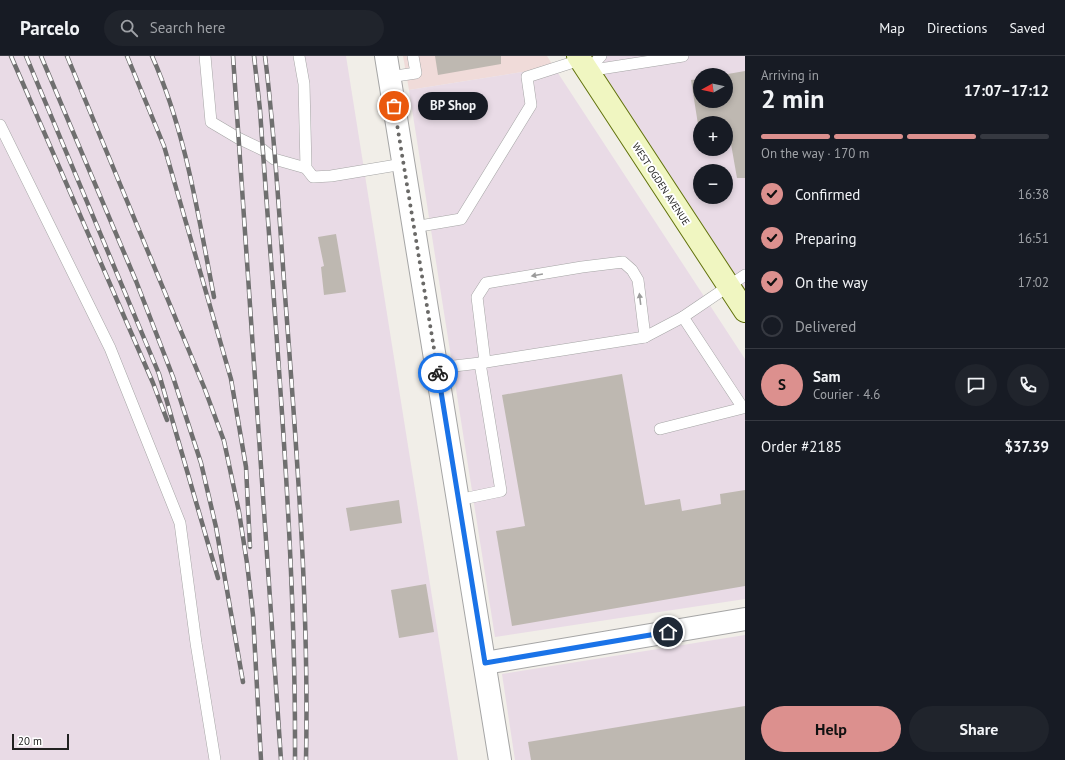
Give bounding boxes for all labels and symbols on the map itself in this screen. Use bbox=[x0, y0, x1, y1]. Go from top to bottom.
north arrow bbox=[693, 68, 733, 108]
pin bbox=[377, 89, 411, 123]
callout: BP Shop bbox=[418, 92, 488, 120]
street label: WEST OGDEN AVENUE bbox=[629, 140, 693, 228]
one-way arrow bbox=[530, 272, 543, 278]
one-way arrow bbox=[637, 293, 643, 305]
courier bbox=[418, 353, 458, 393]
pin bbox=[651, 615, 685, 649]
scale bar bbox=[12, 732, 69, 751]

